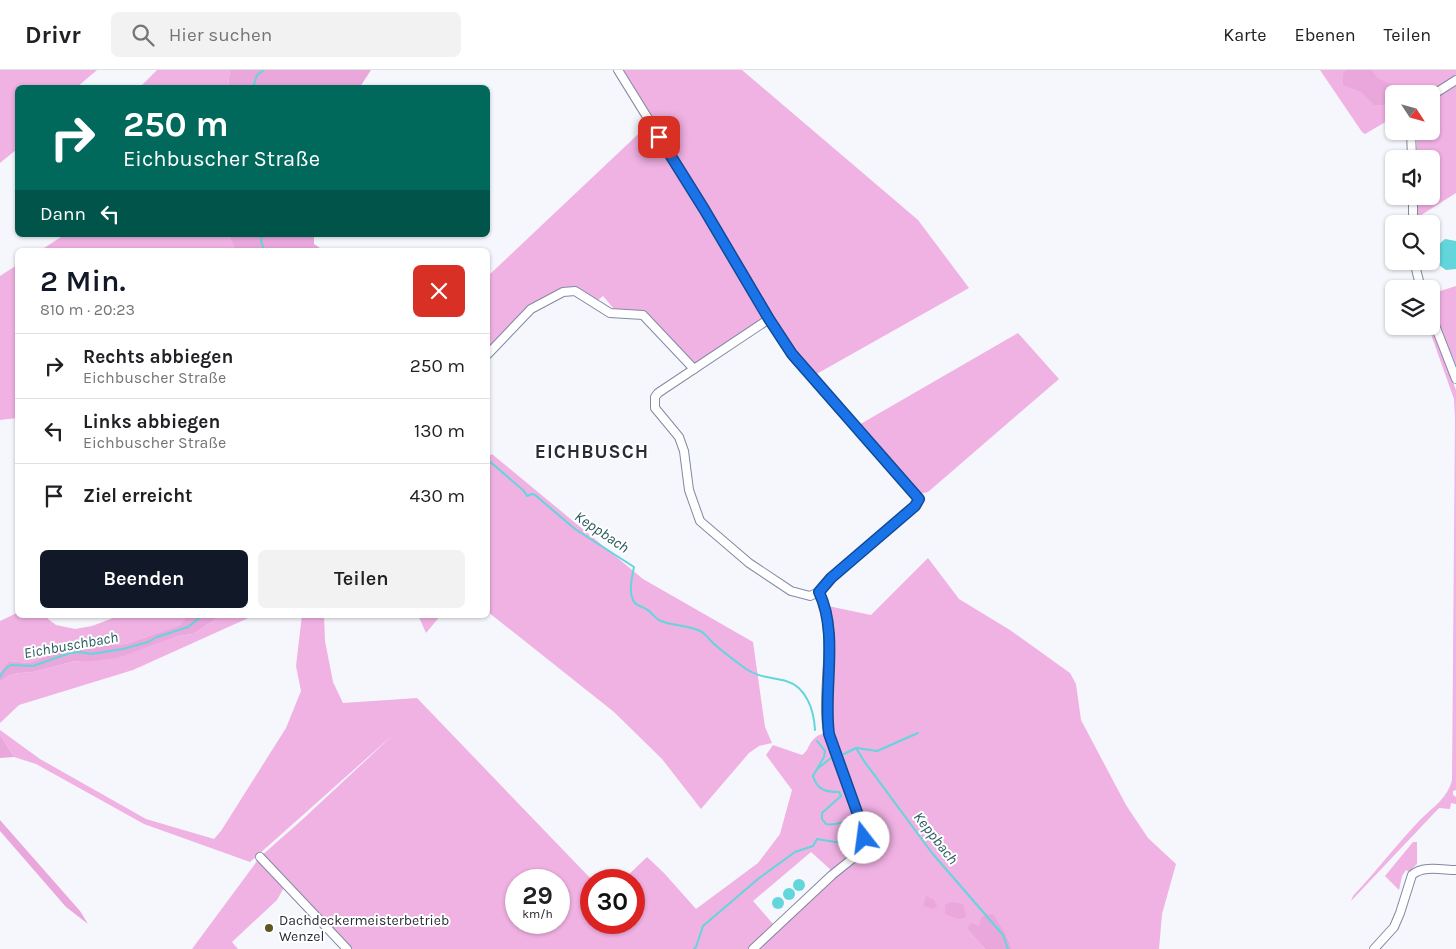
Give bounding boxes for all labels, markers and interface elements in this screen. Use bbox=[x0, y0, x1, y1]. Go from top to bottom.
search box bbox=[111, 12, 461, 57]
text: Drivr bbox=[25, 21, 81, 49]
icon: search bbox=[129, 21, 157, 49]
text: Hier suchen bbox=[169, 24, 272, 46]
text: Karte bbox=[1223, 24, 1267, 46]
text: Ebenen bbox=[1295, 24, 1356, 46]
text: Teilen bbox=[1384, 24, 1431, 46]
north arrow bbox=[1385, 85, 1440, 140]
map controls bbox=[1385, 85, 1440, 335]
text: 250 m bbox=[123, 104, 229, 145]
icon: right bbox=[40, 105, 105, 170]
pin bbox=[638, 116, 680, 158]
icon: arrive bbox=[645, 123, 673, 151]
text: Eichbuscher Straße bbox=[123, 146, 320, 172]
button: sound bbox=[1385, 150, 1440, 205]
icon: left bbox=[96, 200, 124, 228]
text: Dann bbox=[40, 203, 86, 225]
button: search bbox=[1385, 215, 1440, 270]
text: 2 Min. bbox=[40, 263, 126, 299]
button: close bbox=[413, 265, 465, 317]
button: layers bbox=[1385, 280, 1440, 335]
text: 810 m · 20:23 bbox=[40, 300, 135, 319]
text: Rechts abbiegen bbox=[83, 346, 233, 368]
icon: right bbox=[40, 352, 68, 380]
text: 250 m bbox=[410, 355, 465, 377]
text: Eichbuscher Straße bbox=[83, 368, 226, 387]
text: Links abbiegen bbox=[83, 411, 220, 433]
icon: left bbox=[40, 417, 68, 445]
text: 130 m bbox=[414, 420, 465, 442]
text: Eichbuscher Straße bbox=[83, 433, 226, 452]
district label: EICHBUSCH bbox=[535, 441, 649, 463]
icon: arrive bbox=[40, 482, 68, 510]
text: Ziel erreicht bbox=[83, 485, 193, 507]
text: 430 m bbox=[410, 485, 465, 507]
water label: Keppbach bbox=[571, 507, 633, 557]
button: Beenden bbox=[40, 550, 248, 608]
button: Teilen bbox=[258, 550, 465, 608]
water label: Eichbuschbach bbox=[22, 628, 120, 662]
water label: Keppbach bbox=[910, 808, 962, 868]
position arrow bbox=[837, 811, 889, 863]
speed limit sign: 30 bbox=[580, 869, 645, 934]
text: 29 bbox=[522, 881, 553, 910]
text: km/h bbox=[522, 907, 553, 921]
place label: Dachdeckermeisterbetrieb Wenzel bbox=[279, 912, 449, 945]
marker: Dachdeckermeisterbetrieb Wenzel bbox=[263, 922, 275, 934]

